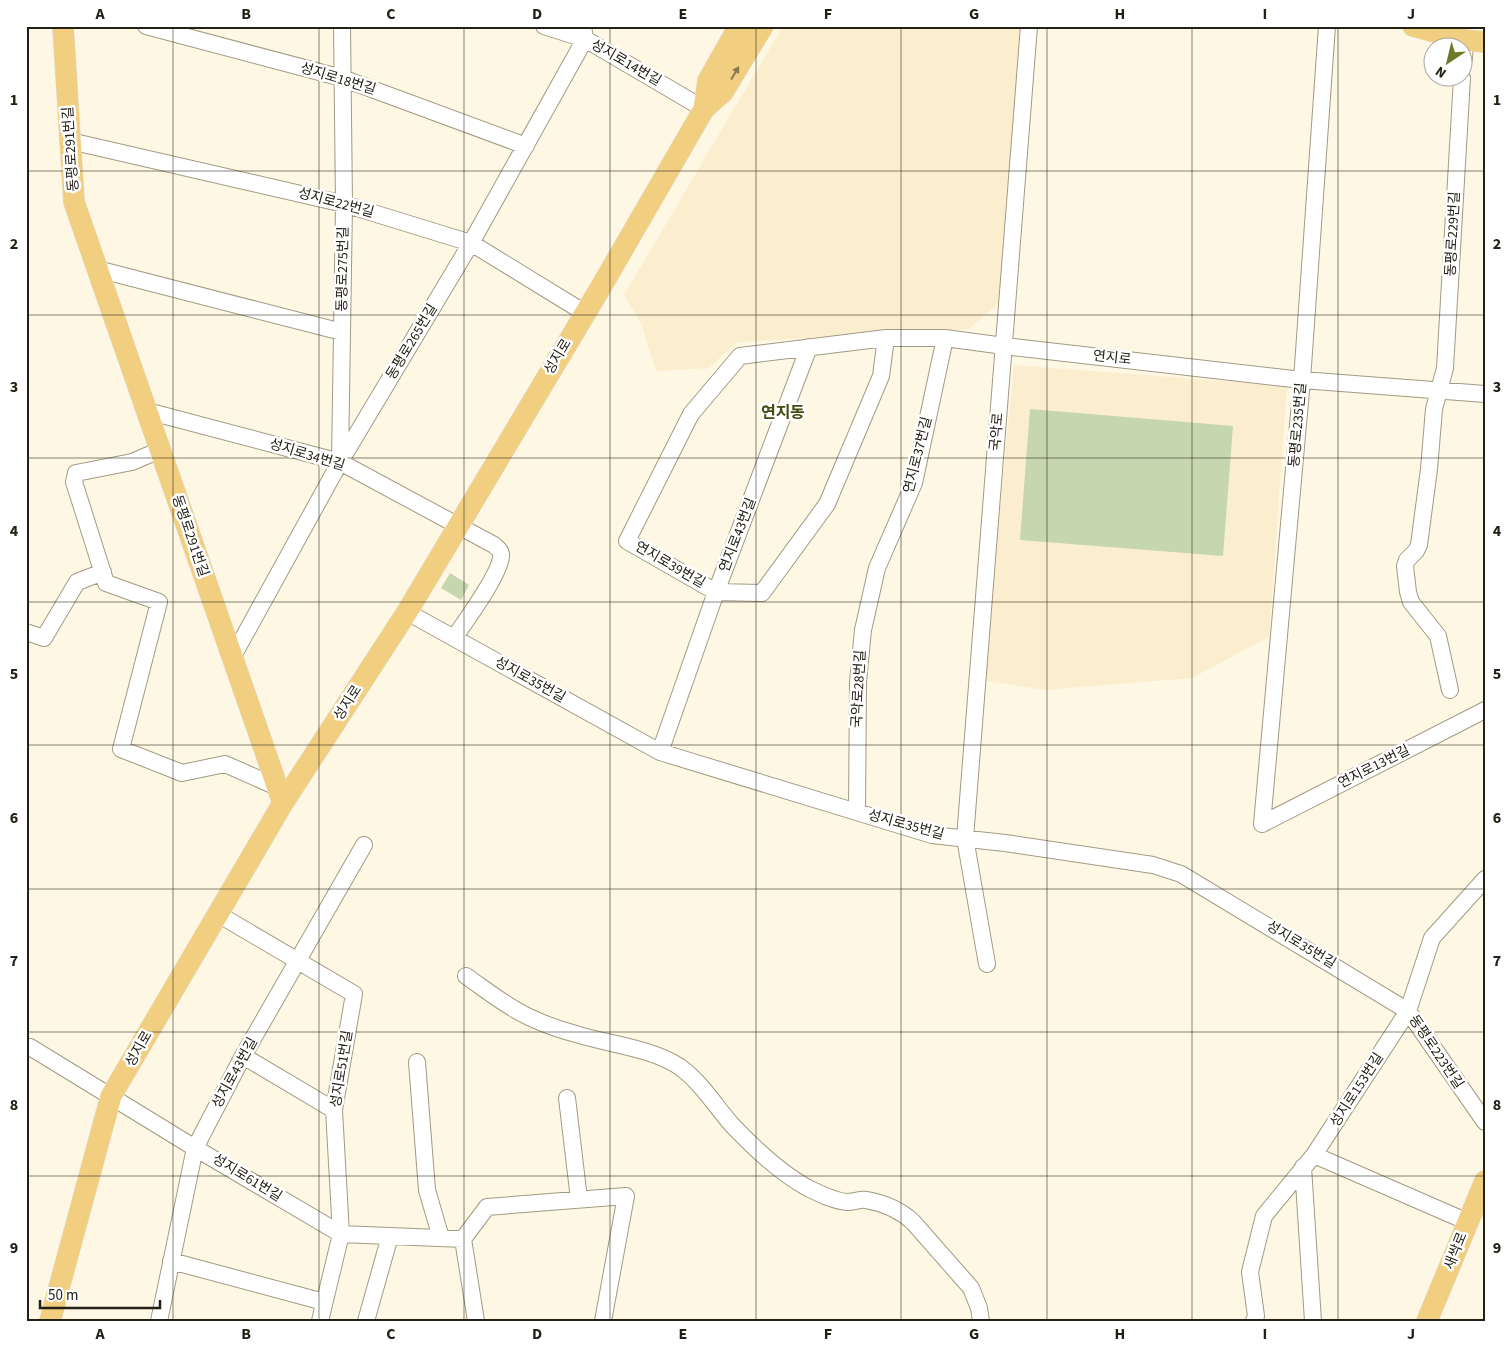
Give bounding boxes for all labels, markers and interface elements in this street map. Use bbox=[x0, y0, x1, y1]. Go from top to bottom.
text: A bbox=[94, 3, 105, 25]
text: B bbox=[241, 3, 251, 25]
text: C bbox=[386, 3, 396, 25]
text: D bbox=[532, 3, 542, 25]
text: E bbox=[679, 3, 687, 25]
text: F bbox=[824, 3, 832, 25]
text: G bbox=[969, 3, 979, 25]
text: H bbox=[1115, 3, 1125, 25]
text: I bbox=[1263, 3, 1267, 25]
text: J bbox=[1407, 3, 1415, 25]
street label: 성지로14번길 bbox=[587, 35, 665, 91]
north arrow bbox=[1424, 38, 1474, 88]
street label: 성지로18번길 bbox=[298, 58, 378, 100]
text: N bbox=[1432, 61, 1451, 83]
one-way arrow bbox=[731, 66, 740, 79]
text: 1 bbox=[10, 89, 18, 111]
text: 1 bbox=[1493, 89, 1501, 111]
street label: 동평로291번길 bbox=[58, 106, 84, 192]
street label: 성지로22번길 bbox=[296, 183, 376, 223]
street label: 동평로229번길 bbox=[1441, 191, 1465, 277]
street label: 동평로275번길 bbox=[332, 226, 354, 312]
text: 2 bbox=[10, 233, 18, 255]
text: 2 bbox=[1493, 233, 1501, 255]
street label: 동평로265번길 bbox=[381, 300, 443, 384]
street label: 성지로 bbox=[539, 335, 577, 379]
street label: 연지로 bbox=[1092, 346, 1132, 370]
text: 3 bbox=[10, 376, 18, 398]
text: 3 bbox=[1493, 376, 1501, 398]
street label: 동평로235번길 bbox=[1284, 382, 1312, 468]
district label: 연지동 bbox=[761, 402, 805, 424]
street label: 국악로 bbox=[985, 412, 1009, 452]
street label: 연지로37번길 bbox=[899, 415, 937, 495]
street label: 성지로34번길 bbox=[267, 434, 347, 476]
street label: 동평로291번길 bbox=[167, 492, 213, 580]
street label: 연지로43번길 bbox=[715, 495, 761, 575]
text: 4 bbox=[10, 520, 19, 542]
text: 4 bbox=[1493, 520, 1502, 542]
street label: 연지로39번길 bbox=[631, 537, 709, 593]
street label: 국악로28번길 bbox=[847, 649, 871, 729]
street label: 성지로35번길 bbox=[491, 652, 569, 708]
text: 5 bbox=[10, 663, 18, 685]
text: 5 bbox=[1493, 663, 1501, 685]
street label: 성지로 bbox=[329, 681, 367, 725]
street label: 연지로13번길 bbox=[1335, 740, 1413, 794]
street label: 성지로35번길 bbox=[866, 805, 946, 845]
text: 6 bbox=[10, 807, 18, 829]
text: 6 bbox=[1493, 807, 1501, 829]
street label: 성지로35번길 bbox=[1262, 916, 1340, 974]
text: 7 bbox=[10, 950, 18, 972]
text: 7 bbox=[1493, 950, 1501, 972]
street label: 동평로223번길 bbox=[1404, 1011, 1468, 1093]
street label: 성지로 bbox=[121, 1027, 157, 1071]
street label: 성지로51번길 bbox=[326, 1029, 358, 1109]
street label: 성지로43번길 bbox=[207, 1034, 263, 1112]
street label: 성지로153번길 bbox=[1325, 1049, 1389, 1131]
text: 8 bbox=[10, 1094, 18, 1116]
text: 8 bbox=[1493, 1094, 1501, 1116]
street label: 성지로61번길 bbox=[208, 1149, 286, 1207]
street label: 새싹로 bbox=[1439, 1229, 1473, 1273]
text: 9 bbox=[10, 1237, 18, 1259]
text: 9 bbox=[1493, 1237, 1501, 1259]
scale bar bbox=[40, 1277, 160, 1309]
text: 50 m bbox=[48, 1285, 78, 1306]
text: A bbox=[94, 1323, 105, 1345]
text: B bbox=[241, 1323, 251, 1345]
text: C bbox=[386, 1323, 396, 1345]
text: D bbox=[532, 1323, 542, 1345]
text: E bbox=[679, 1323, 687, 1345]
text: F bbox=[824, 1323, 832, 1345]
text: G bbox=[969, 1323, 979, 1345]
text: H bbox=[1115, 1323, 1125, 1345]
text: I bbox=[1263, 1323, 1267, 1345]
text: J bbox=[1407, 1323, 1415, 1345]

